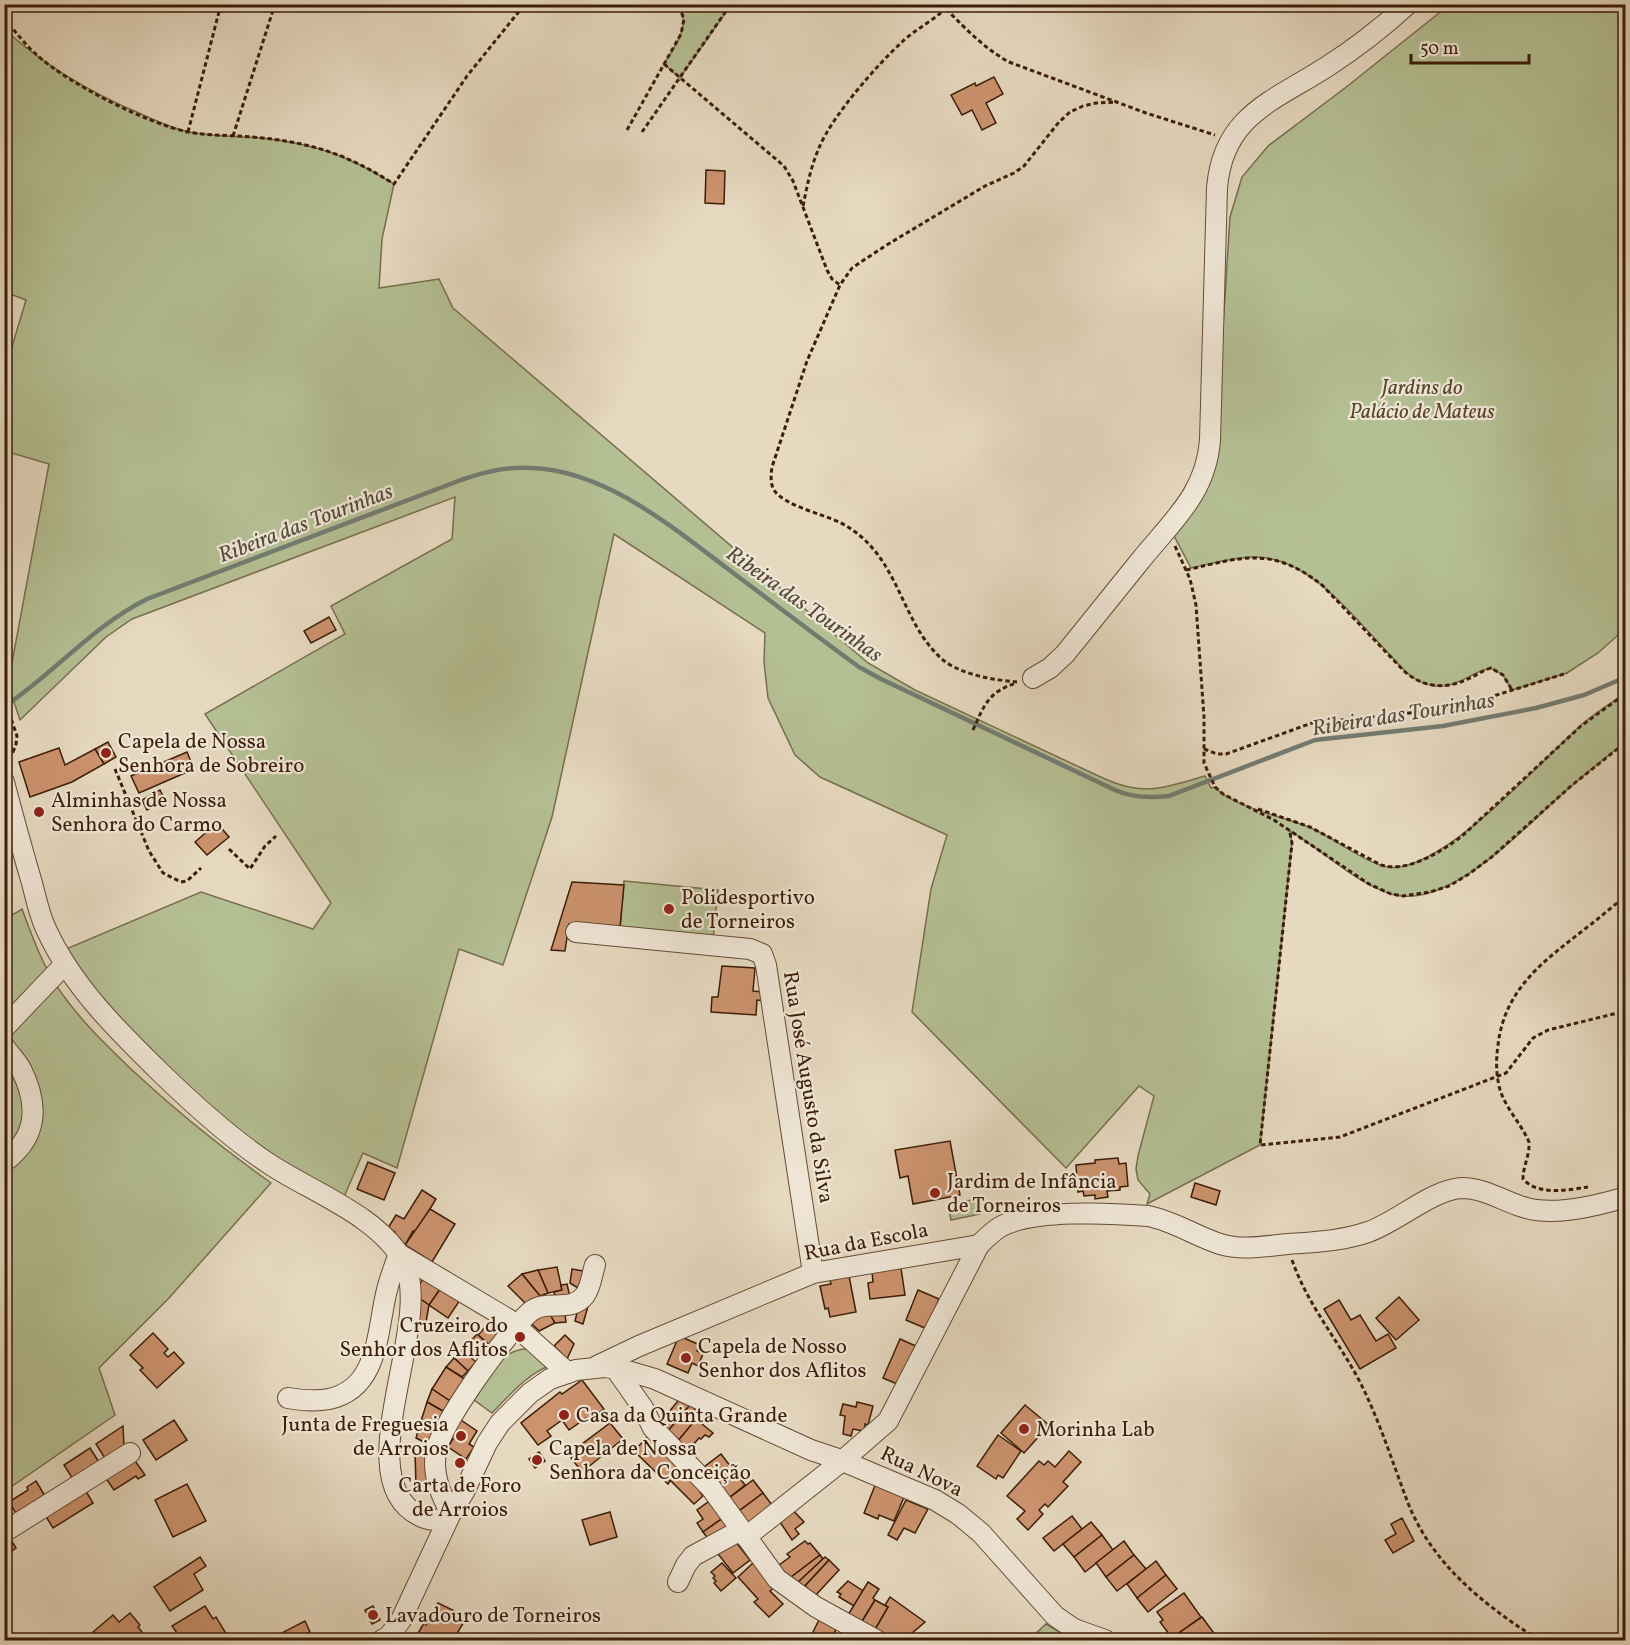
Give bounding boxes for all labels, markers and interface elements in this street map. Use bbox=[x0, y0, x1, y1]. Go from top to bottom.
scale bar bbox=[1411, 27, 1530, 65]
text: 50 m bbox=[1420, 37, 1459, 62]
park label: Jardins do Palácio de Mateus bbox=[1349, 374, 1495, 427]
water label: Ribeira das Tourinhas bbox=[214, 477, 398, 572]
water label: Ribeira das Tourinhas bbox=[719, 539, 888, 671]
water label: Ribeira das Tourinhas bbox=[1310, 686, 1497, 745]
place label: Capela de Nossa Senhora de Sobreiro bbox=[118, 728, 304, 781]
marker: Capela de Nossa Senhora de Sobreiro bbox=[99, 746, 113, 760]
place label: Alminhas de Nossa Senhora do Carmo bbox=[51, 787, 227, 840]
marker: Alminhas de Nossa Senhora do Carmo bbox=[32, 805, 46, 819]
place label: Polidesportivo de Torneiros bbox=[681, 884, 815, 937]
marker: Polidesportivo de Torneiros bbox=[662, 902, 676, 916]
street label: Rua José Augusto da Silva bbox=[775, 969, 840, 1205]
place label: Jardim de Infância de Torneiros bbox=[947, 1168, 1117, 1221]
marker: Jardim de Infância de Torneiros bbox=[928, 1186, 942, 1200]
street label: Rua da Escola bbox=[802, 1216, 931, 1269]
place label: Cruzeiro do Senhor dos Aflitos bbox=[340, 1312, 508, 1365]
marker: Cruzeiro do Senhor dos Aflitos bbox=[513, 1330, 527, 1344]
place label: Capela de Nosso Senhor dos Aflitos bbox=[698, 1333, 866, 1386]
marker: Capela de Nosso Senhor dos Aflitos bbox=[679, 1351, 693, 1365]
place label: Casa da Quinta Grande bbox=[576, 1402, 787, 1431]
marker: Casa da Quinta Grande bbox=[557, 1408, 571, 1422]
place label: Junta de Freguesia de Arroios bbox=[281, 1411, 449, 1464]
place label: Morinha Lab bbox=[1036, 1416, 1155, 1445]
marker: Morinha Lab bbox=[1017, 1422, 1031, 1436]
marker: Junta de Freguesia de Arroios bbox=[454, 1429, 468, 1443]
place label: Capela de Nossa Senhora da Conceição bbox=[549, 1435, 751, 1488]
street label: Rua Nova bbox=[875, 1440, 968, 1505]
marker: Capela de Nossa Senhora da Conceição bbox=[530, 1453, 544, 1467]
marker: Carta de Foro de Arroios bbox=[453, 1456, 467, 1470]
place label: Carta de Foro de Arroios bbox=[399, 1472, 521, 1525]
place label: Lavadouro de Torneiros bbox=[385, 1602, 601, 1631]
marker: Lavadouro de Torneiros bbox=[366, 1608, 380, 1622]

